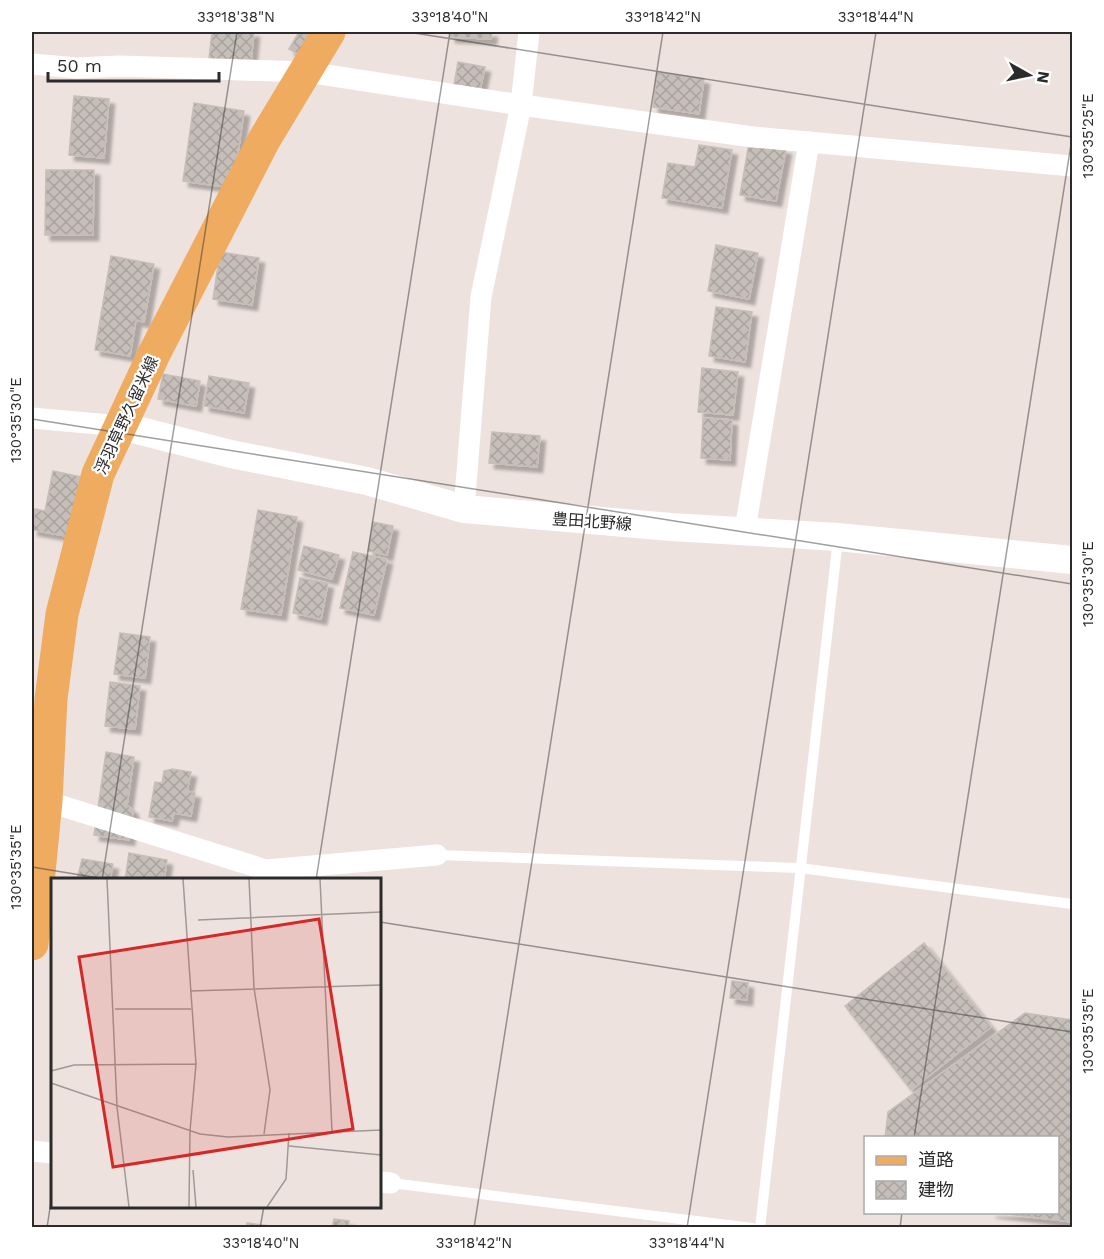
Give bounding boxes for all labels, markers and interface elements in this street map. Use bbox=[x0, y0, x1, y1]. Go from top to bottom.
text: 33°18'38"N bbox=[197, 8, 275, 26]
text: 33°18'40"N bbox=[411, 8, 489, 26]
text: 33°18'42"N bbox=[625, 8, 701, 26]
text: 33°18'44"N bbox=[838, 8, 914, 26]
scale bar bbox=[48, 45, 219, 83]
north arrow bbox=[999, 45, 1059, 105]
text: 50 m bbox=[57, 55, 102, 76]
text: N bbox=[1033, 70, 1054, 85]
text: 130°35'25"E bbox=[1079, 94, 1097, 178]
street label: 浮羽草野久留米線 bbox=[91, 353, 162, 477]
text: 130°35'30"E bbox=[7, 377, 25, 463]
street label: 豊田北野線 bbox=[551, 509, 633, 534]
text: 130°35'30"E bbox=[1079, 541, 1097, 627]
text: 130°35'35"E bbox=[7, 825, 25, 909]
inset map bbox=[51, 878, 381, 1208]
text: 130°35'35"E bbox=[1079, 989, 1097, 1073]
legend bbox=[864, 1136, 1059, 1214]
text: 道路 bbox=[918, 1149, 954, 1170]
text: 建物 bbox=[918, 1179, 954, 1200]
text: 33°18'40"N bbox=[222, 1234, 300, 1252]
text: 33°18'42"N bbox=[436, 1234, 512, 1252]
text: 33°18'44"N bbox=[649, 1234, 725, 1252]

